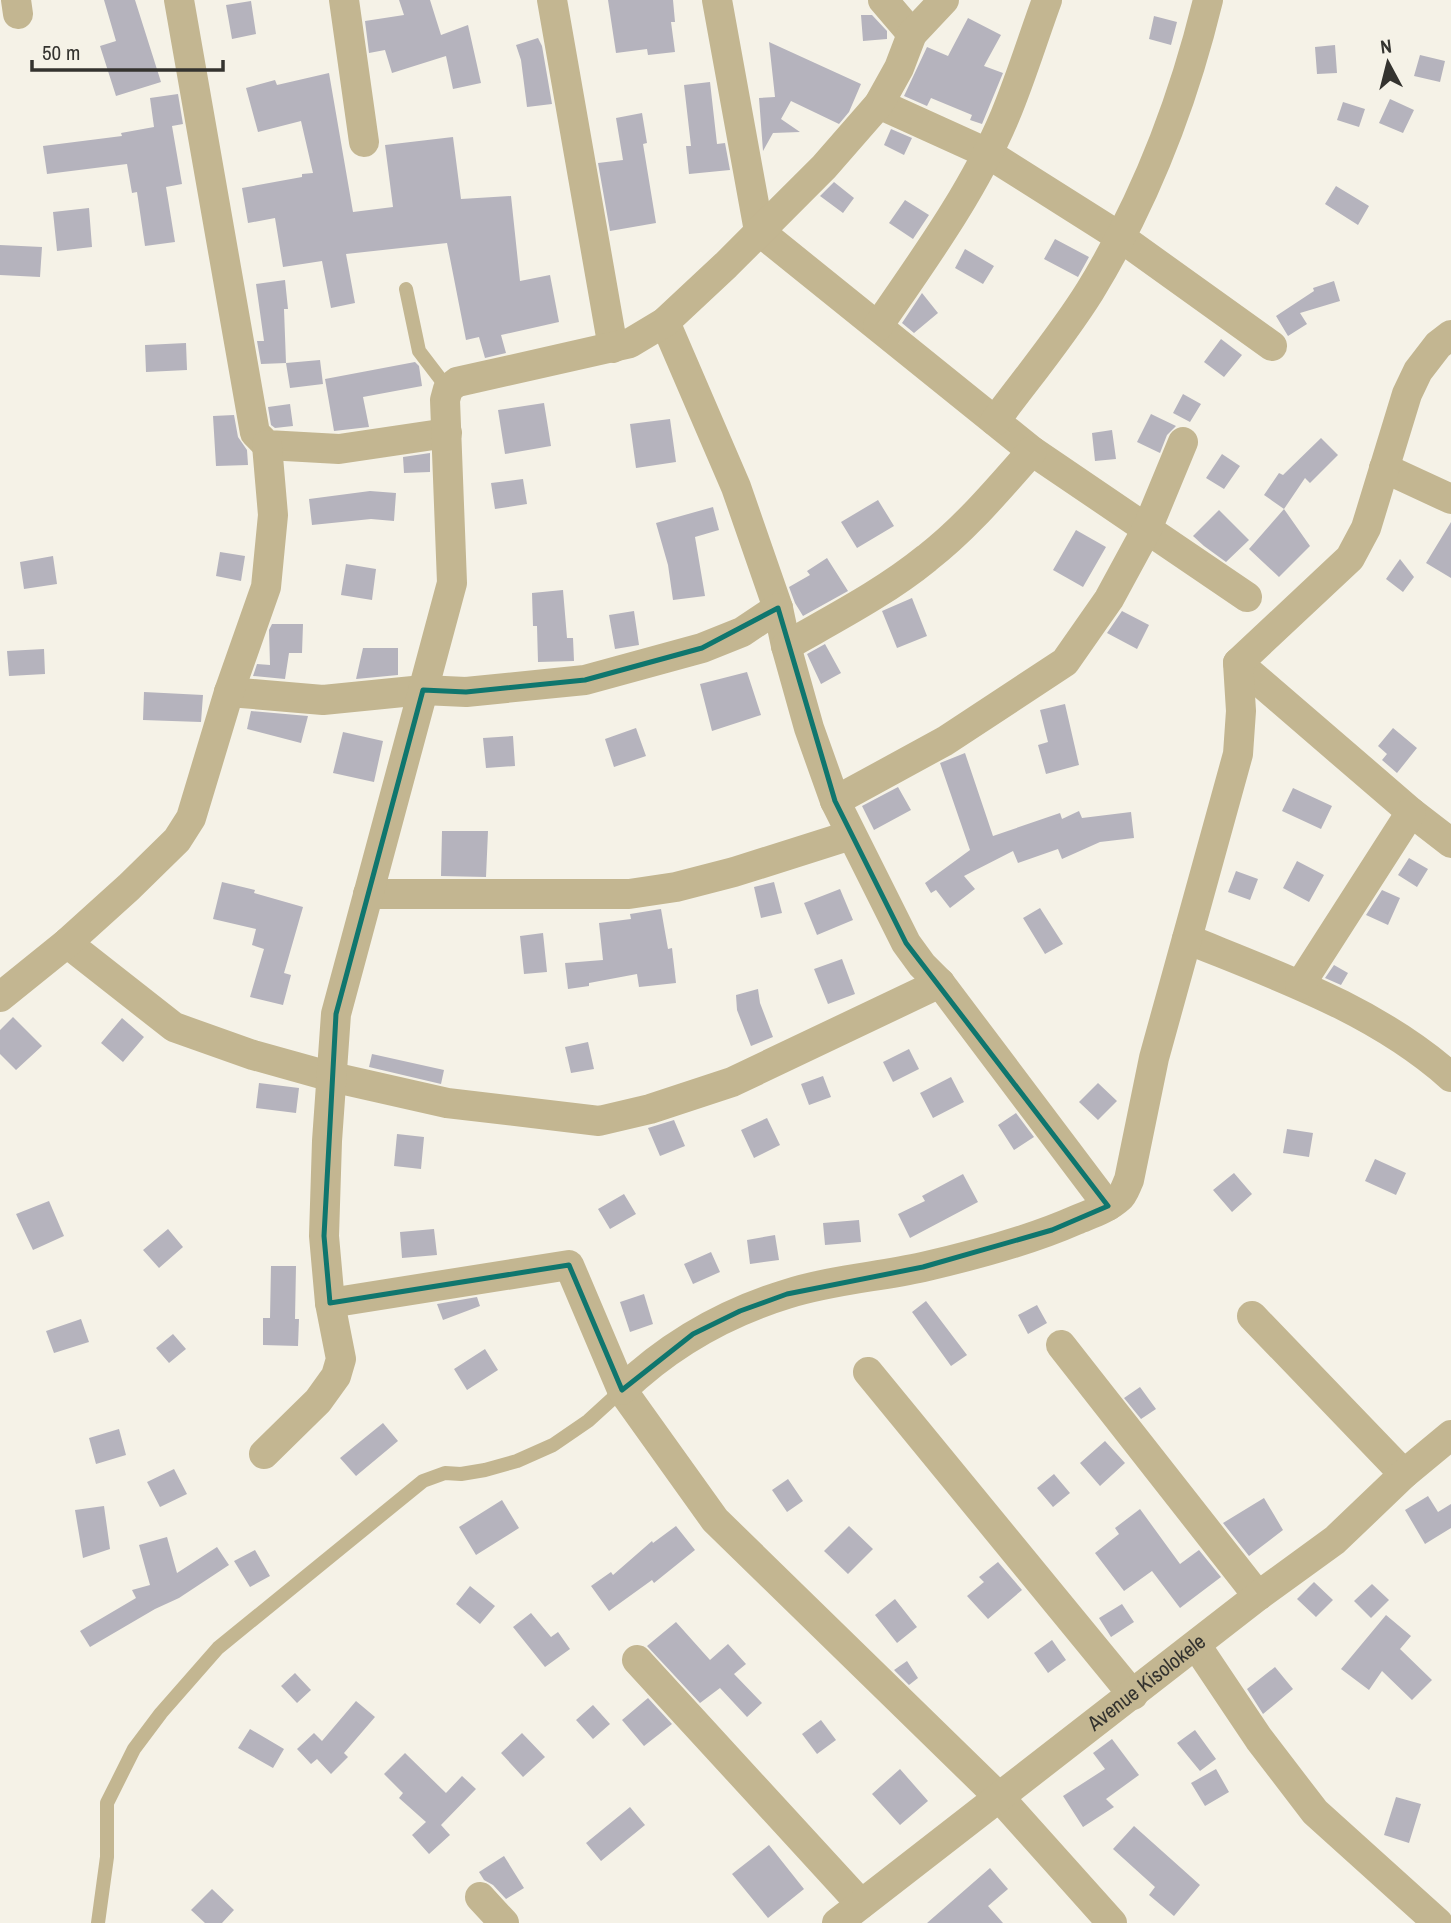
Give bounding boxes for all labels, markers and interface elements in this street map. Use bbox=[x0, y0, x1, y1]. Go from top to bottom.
scale bar bbox=[32, 28, 222, 72]
north arrow bbox=[1353, 28, 1423, 98]
text: N bbox=[1379, 33, 1393, 60]
text: 50 m bbox=[42, 38, 80, 67]
street label: Avenue Kisolokele bbox=[1080, 1627, 1211, 1738]

